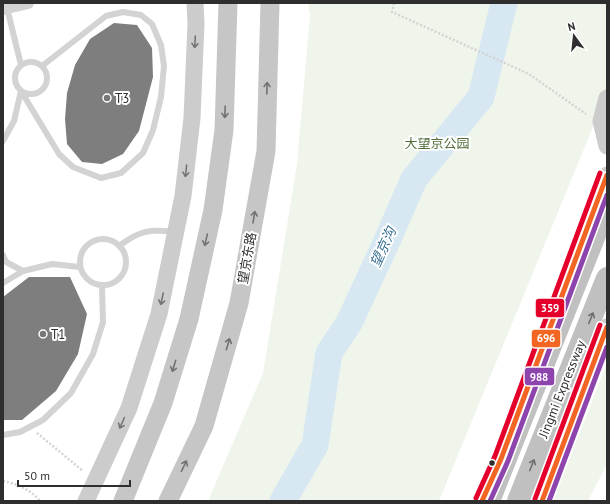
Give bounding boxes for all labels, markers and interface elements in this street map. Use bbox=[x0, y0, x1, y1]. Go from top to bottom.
north arrow bbox=[554, 16, 594, 56]
text: N bbox=[566, 19, 577, 34]
one-way arrow bbox=[192, 35, 199, 48]
one-way arrow bbox=[264, 82, 271, 95]
place label: T3 bbox=[115, 90, 129, 107]
marker: T3 bbox=[102, 93, 112, 103]
one-way arrow bbox=[221, 105, 229, 118]
park label: 大望京公园 bbox=[404, 135, 470, 152]
one-way arrow bbox=[182, 165, 189, 178]
one-way arrow bbox=[250, 210, 258, 223]
water label: 望京沟 bbox=[366, 222, 401, 270]
street label: 望京东路 bbox=[234, 231, 260, 285]
one-way arrow bbox=[202, 234, 210, 247]
one-way arrow bbox=[157, 292, 165, 305]
line badge: 359 bbox=[535, 298, 565, 318]
text: 359 bbox=[541, 301, 559, 315]
one-way arrow bbox=[588, 313, 595, 325]
place label: T1 bbox=[51, 326, 65, 343]
marker: T1 bbox=[38, 329, 48, 339]
line badge: 696 bbox=[531, 329, 561, 348]
text: 696 bbox=[537, 331, 555, 345]
one-way arrow bbox=[225, 337, 232, 350]
street label: Jingmi Expressway bbox=[534, 338, 589, 441]
one-way arrow bbox=[170, 360, 177, 373]
line badge: 988 bbox=[524, 367, 555, 386]
text: 988 bbox=[530, 370, 548, 384]
one-way arrow bbox=[118, 416, 125, 428]
unlabelled marker bbox=[487, 458, 497, 468]
one-way arrow bbox=[529, 459, 537, 471]
one-way arrow bbox=[181, 460, 188, 472]
scale bar bbox=[18, 462, 130, 488]
text: 50 m bbox=[24, 468, 50, 483]

